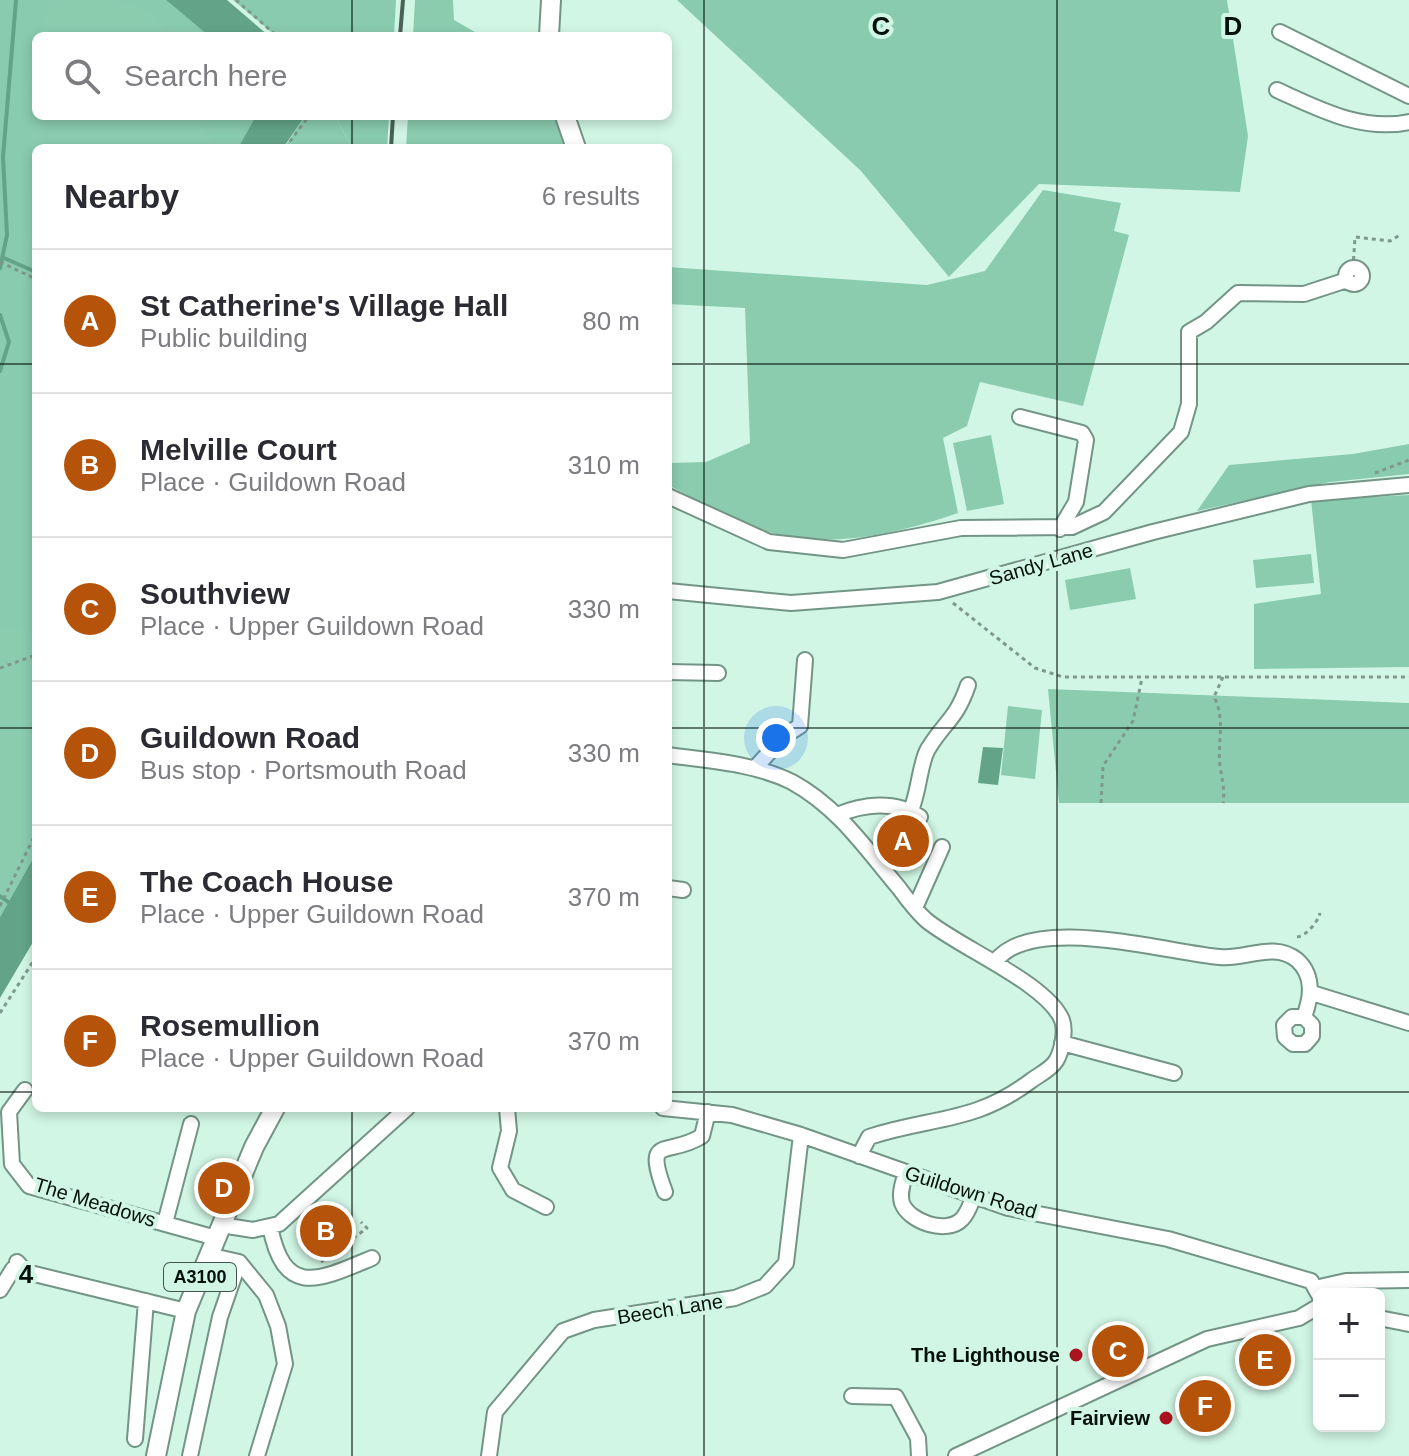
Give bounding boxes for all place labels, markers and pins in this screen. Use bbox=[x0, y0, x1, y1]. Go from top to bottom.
pin: A bbox=[877, 811, 929, 871]
pin: D bbox=[198, 1158, 250, 1218]
pin: B bbox=[300, 1201, 352, 1261]
pin: C bbox=[1092, 1321, 1144, 1381]
pin: E bbox=[1239, 1330, 1291, 1390]
place label: The Lighthouse bbox=[911, 1344, 1060, 1366]
marker: The Lighthouse bbox=[1067, 1346, 1085, 1364]
pin: F bbox=[1179, 1376, 1231, 1436]
place label: Fairview bbox=[1070, 1407, 1150, 1429]
marker: Fairview bbox=[1157, 1409, 1175, 1427]

